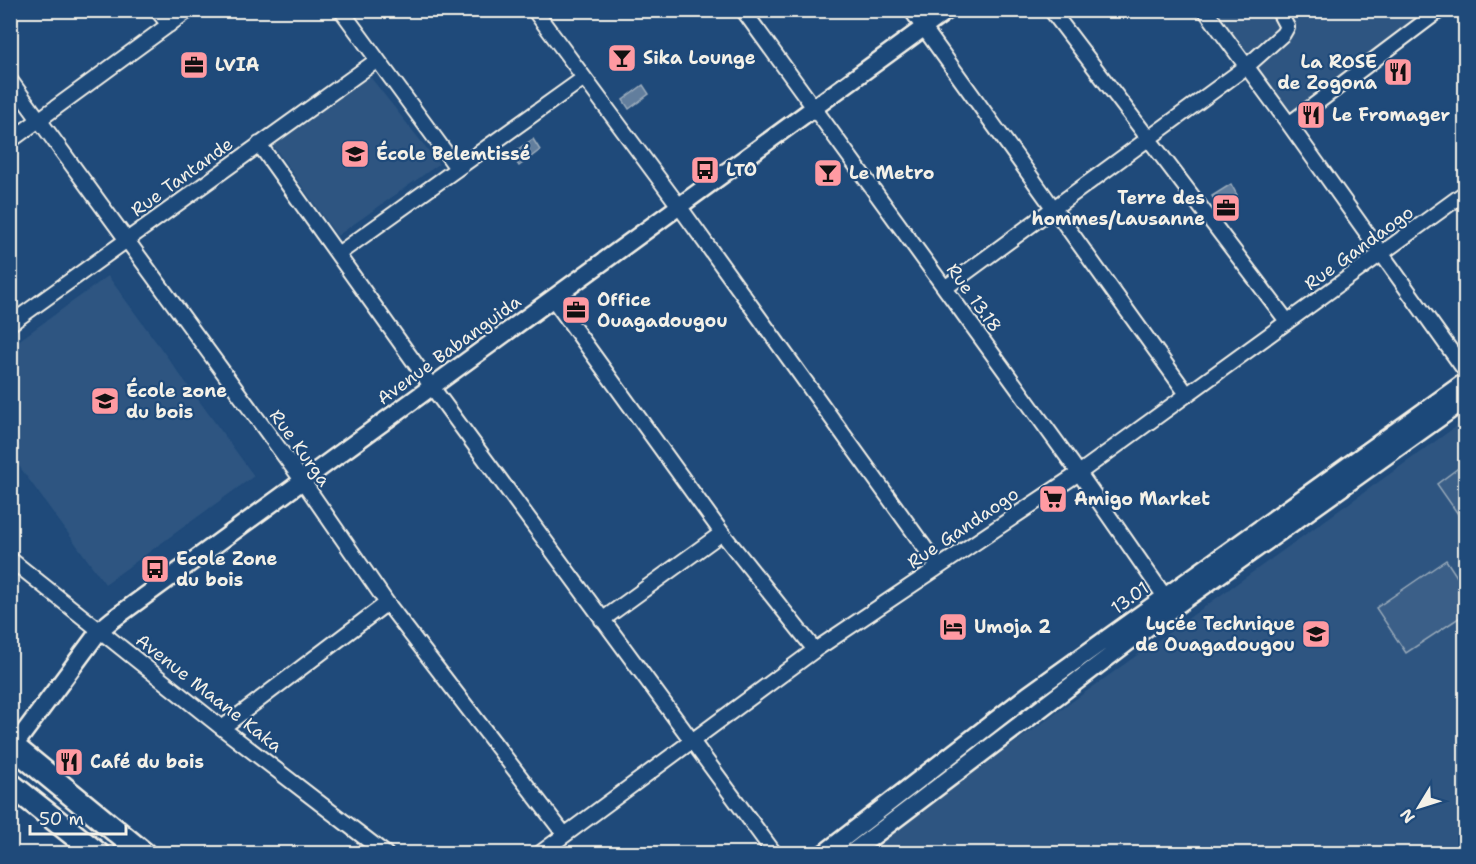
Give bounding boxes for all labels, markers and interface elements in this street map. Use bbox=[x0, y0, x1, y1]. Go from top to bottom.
bar icon: Sika Lounge bbox=[606, 42, 638, 74]
place label: Sika Lounge bbox=[643, 46, 756, 70]
office icon: LVIA bbox=[178, 49, 210, 81]
place label: La ROSE de Zogona bbox=[1277, 50, 1378, 95]
place label: LVIA bbox=[215, 53, 259, 77]
restaurant icon: La ROSE de Zogona bbox=[1382, 56, 1414, 88]
restaurant icon: Le Fromager bbox=[1295, 99, 1327, 131]
place label: Le Fromager bbox=[1332, 103, 1450, 127]
street label: Rue Tantande bbox=[126, 132, 238, 222]
school or university icon: École Belemtissé bbox=[339, 138, 371, 170]
place label: École Belemtissé bbox=[376, 140, 531, 166]
bus stop icon: LTO bbox=[689, 154, 721, 186]
bar icon: Le Metro bbox=[812, 157, 844, 189]
place label: LTO bbox=[726, 158, 757, 182]
place label: Le Metro bbox=[849, 161, 934, 185]
place label: Terre des hommes/Lausanne bbox=[1032, 186, 1205, 231]
office icon: Terre des hommes/Lausanne bbox=[1210, 192, 1242, 224]
street label: Rue Gandaogo bbox=[1300, 200, 1418, 296]
street label: Rue 13.18 bbox=[941, 259, 1007, 337]
place label: Office Ouagadougou bbox=[597, 288, 728, 333]
street label: Avenue Babanguida bbox=[372, 290, 526, 410]
office icon: Office Ouagadougou bbox=[560, 294, 592, 326]
place label: École zone du bois bbox=[126, 377, 227, 424]
school or university icon: École zone du bois bbox=[89, 385, 121, 417]
street label: Rue Kurga bbox=[264, 405, 336, 491]
street label: Rue Gandaogo bbox=[903, 482, 1023, 574]
supermarket icon: Amigo Market bbox=[1037, 483, 1069, 515]
place label: Amigo Market bbox=[1074, 487, 1210, 511]
place label: Ecole Zone du bois bbox=[176, 547, 278, 592]
bus stop icon: Ecole Zone du bois bbox=[139, 553, 171, 585]
street label: 13.01 bbox=[1106, 576, 1154, 620]
hotel icon: Umoja 2 bbox=[937, 611, 969, 643]
place label: Lycée Technique de Ouagadougou bbox=[1135, 612, 1295, 657]
place label: Umoja 2 bbox=[974, 615, 1051, 639]
school or university icon: Lycée Technique de Ouagadougou bbox=[1300, 618, 1332, 650]
street label: Avenue Maane Kaka bbox=[131, 628, 287, 758]
restaurant icon: Café du bois bbox=[53, 746, 85, 778]
place label: Café du bois bbox=[90, 750, 204, 774]
north arrow bbox=[1389, 777, 1449, 837]
scale bar bbox=[30, 798, 126, 836]
text: N bbox=[1395, 804, 1420, 827]
text: 50 m bbox=[39, 807, 84, 831]

